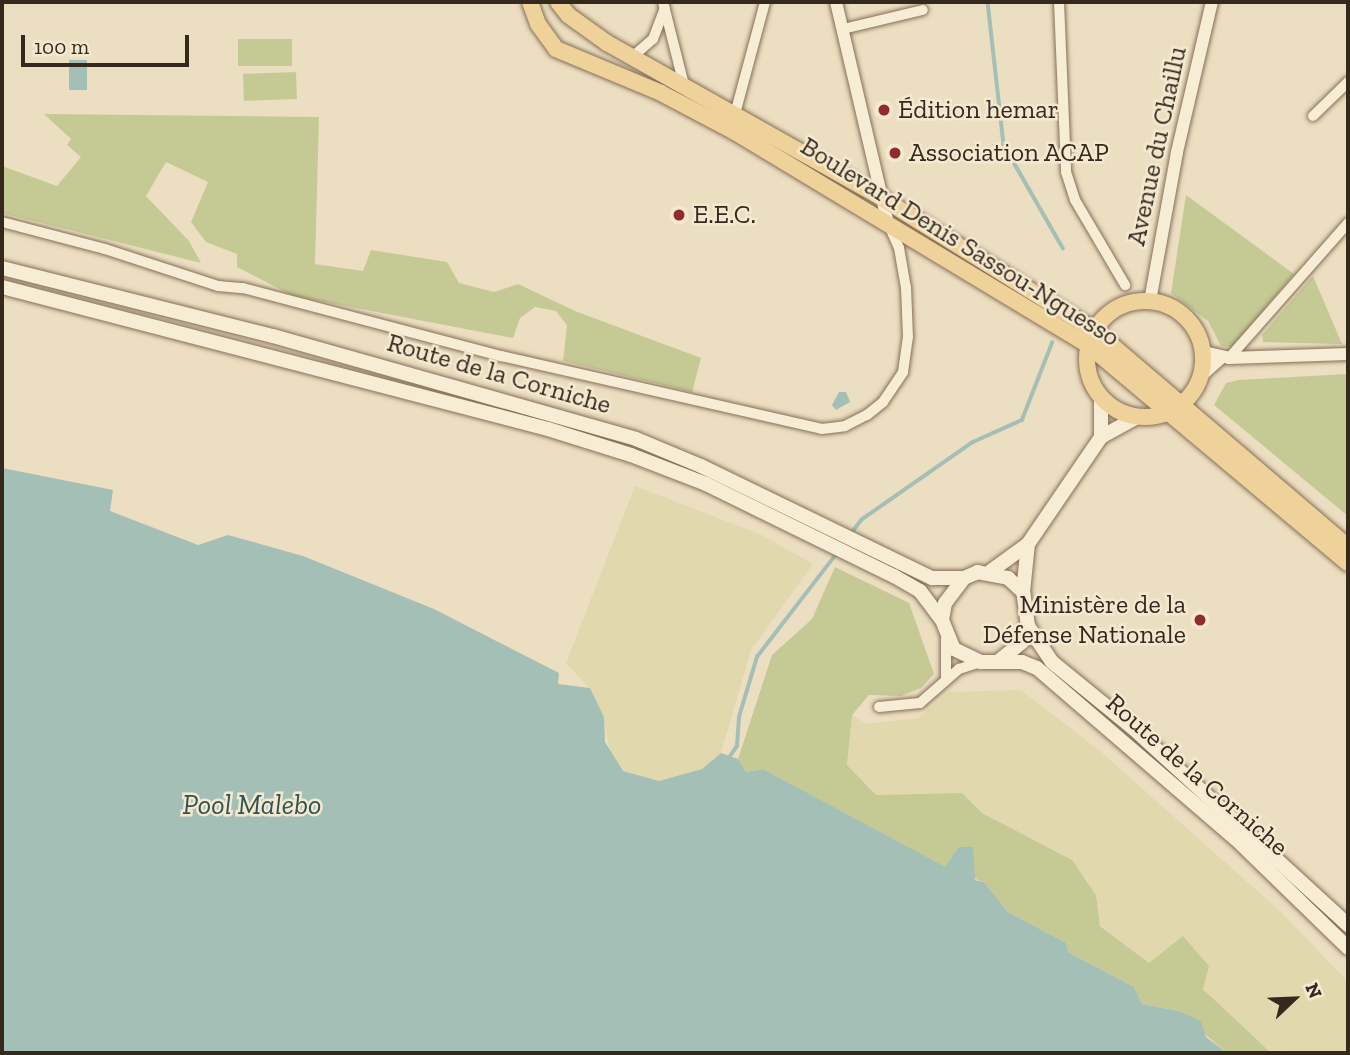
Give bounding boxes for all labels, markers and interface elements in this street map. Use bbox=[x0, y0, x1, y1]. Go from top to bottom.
scale bar bbox=[24, 21, 192, 65]
text: 100 m bbox=[34, 34, 89, 59]
street label: Avenue du Chaillu bbox=[1121, 44, 1193, 248]
place label: Édition hemar bbox=[898, 94, 1059, 126]
marker: Édition hemar bbox=[876, 102, 892, 118]
street label: Boulevard Denis Sassou-Nguesso bbox=[795, 131, 1125, 353]
place label: Association ACAP bbox=[909, 137, 1110, 169]
marker: Association ACAP bbox=[887, 145, 903, 161]
place label: E.E.C. bbox=[693, 199, 756, 231]
marker: E.E.C. bbox=[671, 207, 687, 223]
street label: Route de la Corniche bbox=[384, 327, 614, 421]
place label: Ministère de la Défense Nationale bbox=[983, 589, 1186, 650]
marker: Ministère de la Défense Nationale bbox=[1192, 612, 1208, 628]
street label: Route de la Corniche bbox=[1100, 687, 1294, 863]
water label: Pool Malebo bbox=[183, 788, 321, 822]
north arrow bbox=[1259, 964, 1329, 1034]
text: N bbox=[1300, 979, 1327, 1002]

